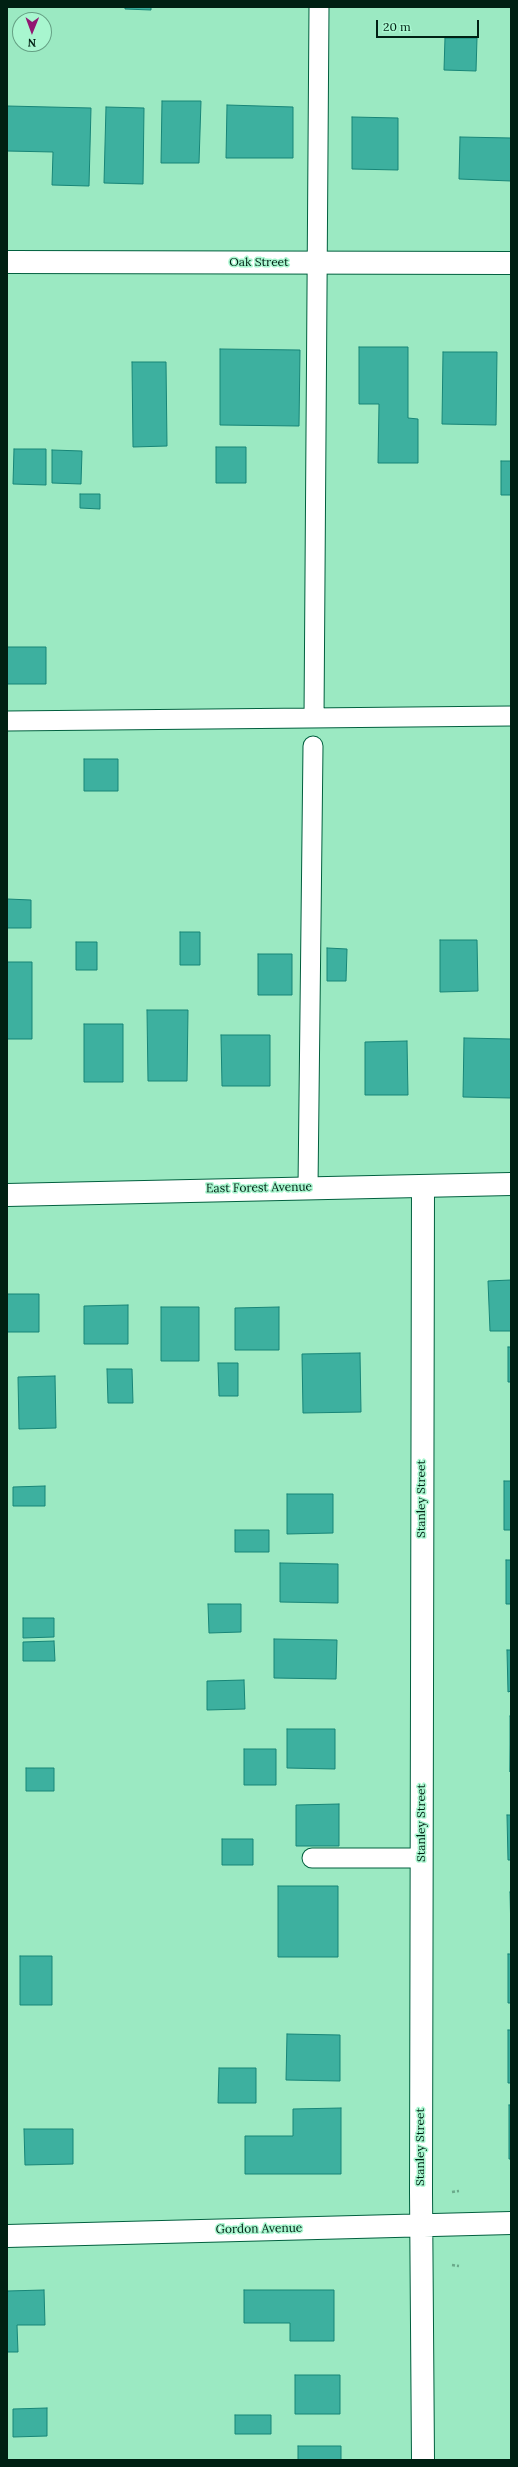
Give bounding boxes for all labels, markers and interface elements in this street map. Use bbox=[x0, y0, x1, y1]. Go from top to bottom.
north arrow bbox=[12, 12, 52, 52]
scale bar bbox=[378, 12, 481, 38]
text: 20 m bbox=[383, 19, 411, 34]
text: N bbox=[27, 36, 36, 50]
street label: Oak Street bbox=[229, 256, 289, 270]
street label: East Forest Avenue bbox=[206, 1180, 312, 1196]
street label: Stanley Street bbox=[415, 1460, 429, 1538]
street label: Stanley Street bbox=[415, 1784, 429, 1862]
street label: Stanley Street bbox=[414, 2108, 428, 2186]
street label: Gordon Avenue bbox=[216, 2221, 302, 2237]

